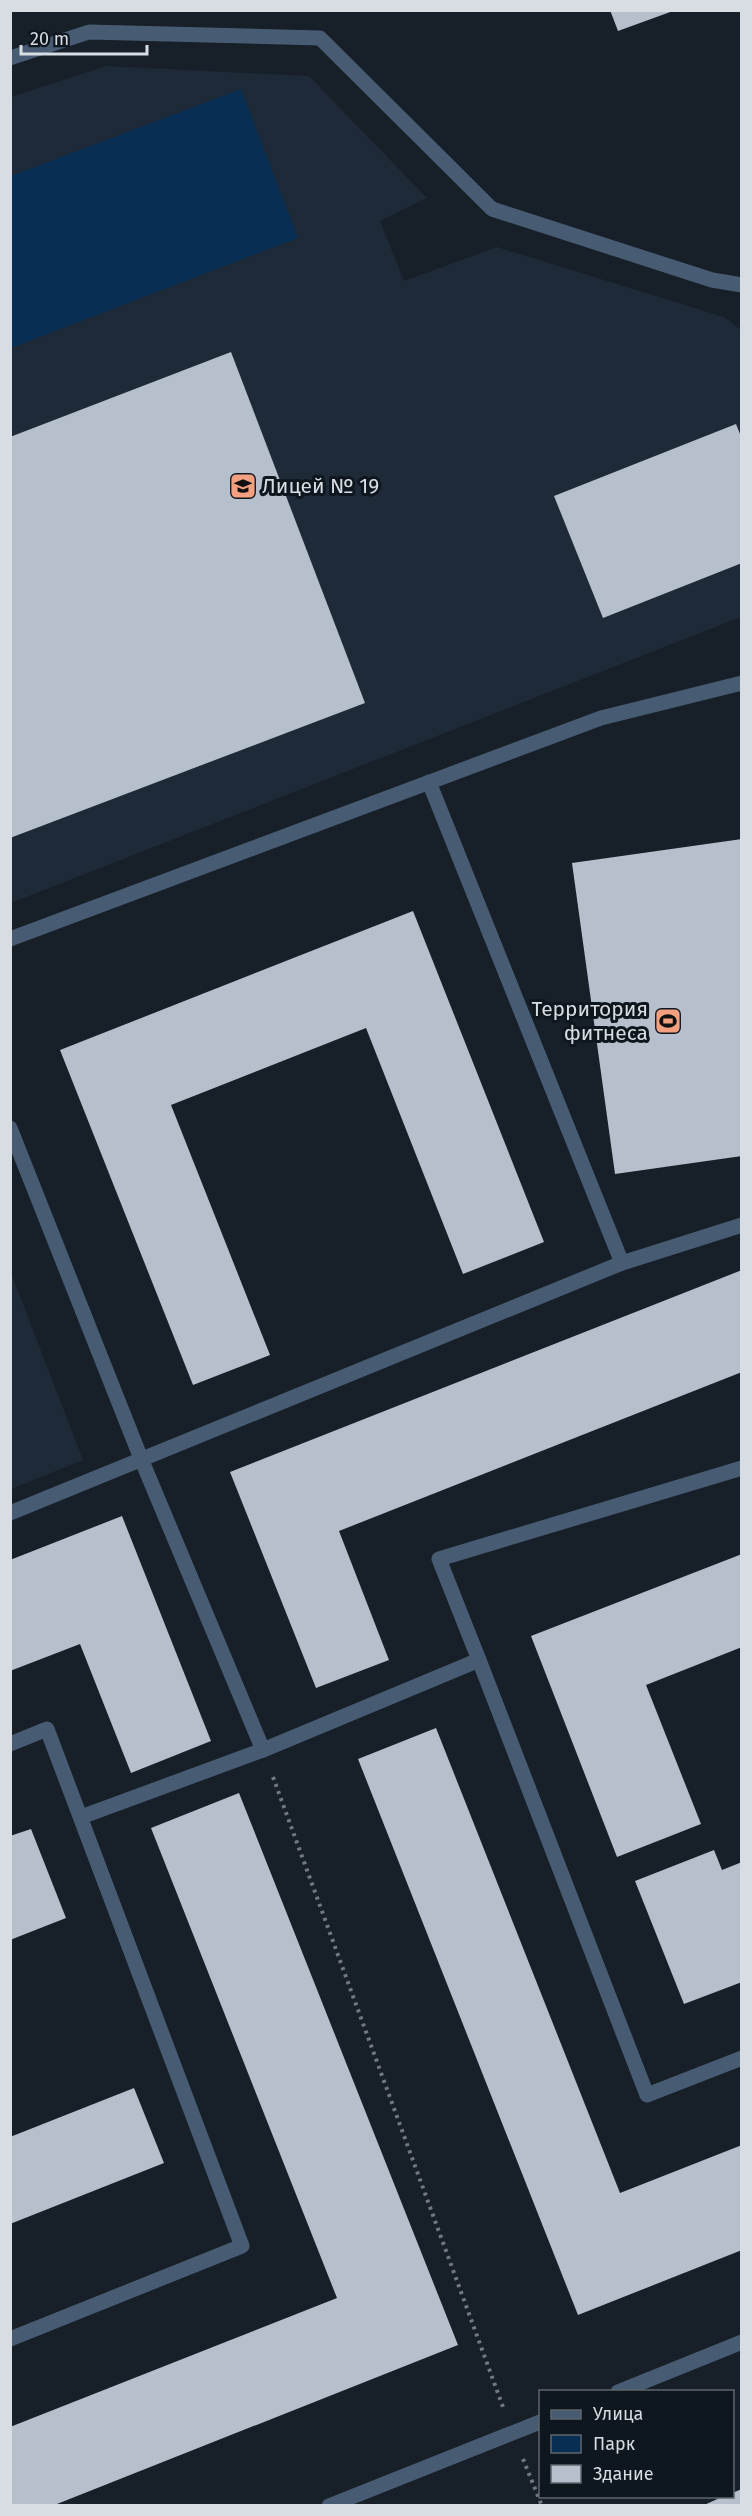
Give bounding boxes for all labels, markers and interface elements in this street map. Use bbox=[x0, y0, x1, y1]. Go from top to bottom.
scale bar bbox=[21, 18, 147, 56]
text: 20 m bbox=[30, 28, 69, 50]
school or university icon: Лицей № 19 bbox=[228, 471, 258, 501]
place label: Лицей № 19 bbox=[262, 473, 379, 499]
place label: Территория фитнеса bbox=[531, 996, 648, 1046]
sports icon: Территория фитнеса bbox=[653, 1006, 683, 1036]
legend bbox=[539, 2390, 734, 2498]
text: Улица bbox=[593, 2403, 643, 2425]
text: Парк bbox=[593, 2433, 636, 2455]
text: Здание bbox=[593, 2463, 654, 2485]

